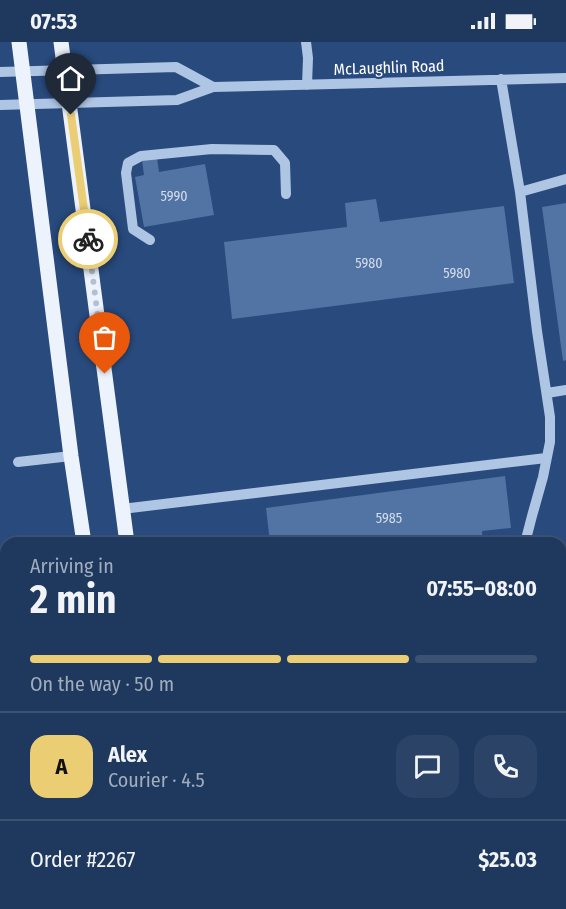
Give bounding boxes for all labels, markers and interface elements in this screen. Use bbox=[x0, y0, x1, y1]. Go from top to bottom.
text: 07:53 bbox=[30, 8, 77, 35]
pin bbox=[45, 53, 96, 115]
street label: McLaughlin Road bbox=[333, 56, 445, 79]
icon: home bbox=[54, 62, 87, 95]
house number: 5990 bbox=[160, 188, 188, 205]
courier bbox=[58, 209, 118, 269]
icon: bike bbox=[72, 223, 105, 256]
house number: 5980 bbox=[355, 255, 383, 272]
house number: 5980 bbox=[443, 265, 471, 282]
pin bbox=[79, 312, 130, 374]
icon: bag bbox=[88, 321, 121, 354]
house number: 5985 bbox=[376, 510, 402, 527]
text: Arriving in bbox=[30, 554, 114, 578]
text: 07:55–08:00 bbox=[426, 575, 537, 602]
text: 2 min bbox=[30, 577, 116, 623]
text: On the way · 50 m bbox=[30, 672, 174, 696]
button: chat bbox=[396, 735, 459, 798]
button: phone bbox=[474, 735, 537, 798]
text: Alex bbox=[108, 741, 147, 768]
text: A bbox=[56, 753, 67, 780]
text: Courier · 4.5 bbox=[108, 768, 205, 792]
text: Order #2267 bbox=[30, 846, 135, 873]
text: $25.03 bbox=[478, 846, 537, 873]

